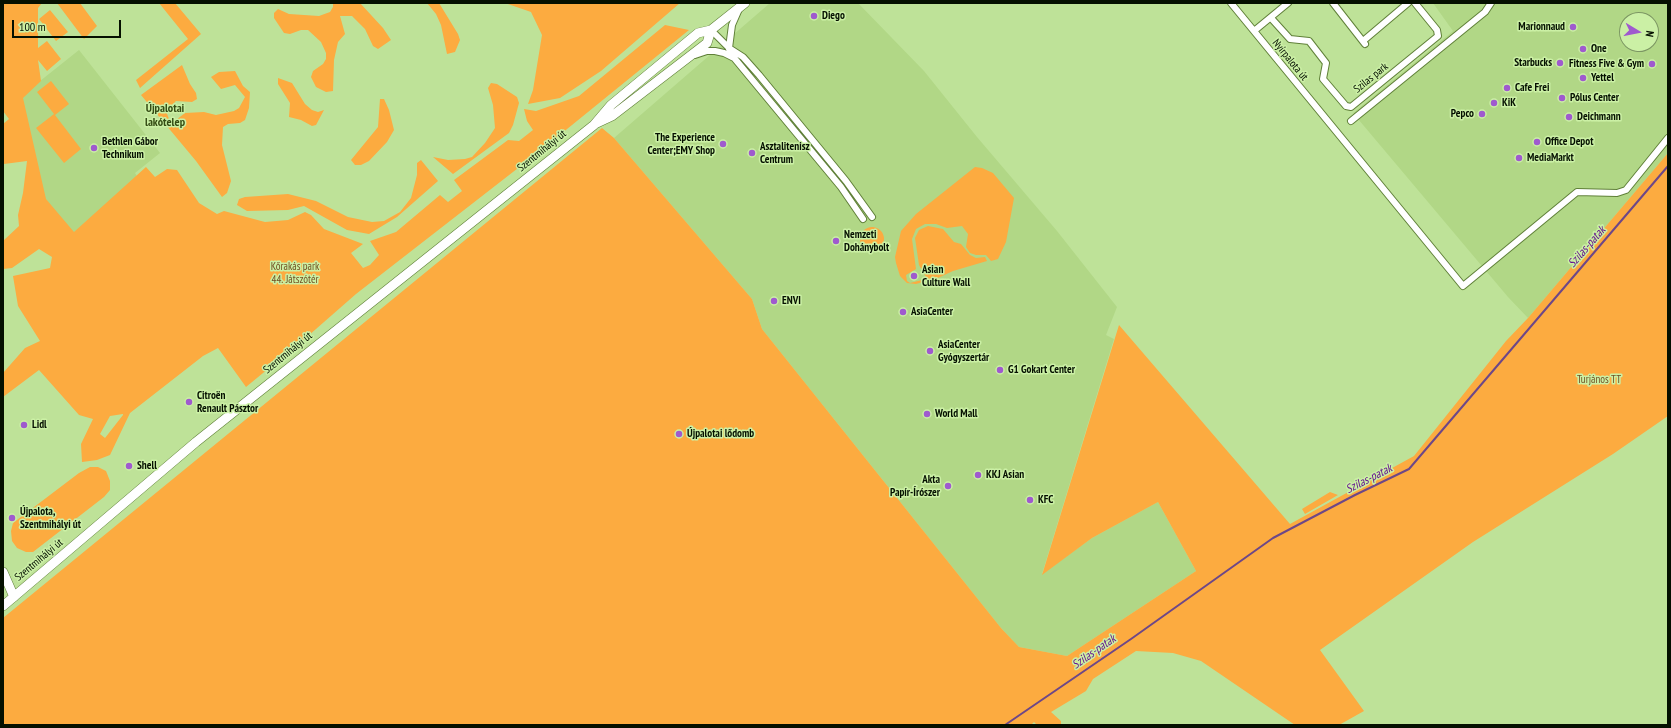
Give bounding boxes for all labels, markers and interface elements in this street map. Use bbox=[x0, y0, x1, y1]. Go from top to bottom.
place label: Diego bbox=[822, 9, 845, 23]
marker: Diego bbox=[809, 11, 819, 21]
scale bar bbox=[14, 12, 123, 38]
north arrow bbox=[1619, 12, 1659, 52]
text: 100 m bbox=[19, 19, 46, 34]
place label: Marionnaud bbox=[1518, 20, 1565, 34]
marker: Marionnaud bbox=[1568, 22, 1578, 32]
text: N bbox=[1642, 30, 1657, 38]
street label: Nyírpalota út bbox=[1269, 37, 1311, 83]
place label: One bbox=[1591, 42, 1607, 56]
marker: One bbox=[1578, 44, 1588, 54]
place label: Starbucks bbox=[1514, 56, 1552, 70]
place label: Fitness Five & Gym bbox=[1569, 57, 1644, 71]
marker: Starbucks bbox=[1555, 58, 1565, 68]
marker: Fitness Five & Gym bbox=[1647, 59, 1657, 69]
street label: Szilas park bbox=[1351, 60, 1391, 96]
place label: Yettel bbox=[1591, 71, 1614, 85]
marker: Yettel bbox=[1578, 73, 1588, 83]
place label: Cafe Frei bbox=[1515, 81, 1549, 95]
marker: Cafe Frei bbox=[1502, 83, 1512, 93]
place label: Pólus Center bbox=[1570, 91, 1619, 105]
marker: Pólus Center bbox=[1557, 93, 1567, 103]
place label: KiK bbox=[1502, 96, 1516, 110]
marker: KiK bbox=[1489, 98, 1499, 108]
district label: Újpalotai lakótelep bbox=[145, 102, 185, 130]
place label: Pepco bbox=[1451, 107, 1474, 121]
marker: Pepco bbox=[1477, 109, 1487, 119]
place label: Deichmann bbox=[1577, 110, 1621, 124]
marker: Deichmann bbox=[1564, 112, 1574, 122]
street label: Szentmihályi út bbox=[515, 127, 569, 175]
place label: The Experience Center;EMY Shop bbox=[647, 131, 715, 157]
place label: Bethlen Gábor Technikum bbox=[102, 135, 158, 161]
place label: Office Depot bbox=[1545, 135, 1593, 149]
marker: Office Depot bbox=[1532, 137, 1542, 147]
marker: The Experience Center;EMY Shop bbox=[718, 139, 728, 149]
place label: Asztalitenisz Centrum bbox=[760, 140, 810, 166]
marker: Bethlen Gábor Technikum bbox=[89, 143, 99, 153]
marker: Asztalitenisz Centrum bbox=[747, 148, 757, 158]
place label: MediaMarkt bbox=[1527, 151, 1574, 165]
marker: MediaMarkt bbox=[1514, 153, 1524, 163]
water label: Szilas-patak bbox=[1565, 223, 1609, 271]
place label: Nemzeti Dohánybolt bbox=[844, 228, 889, 254]
marker: Nemzeti Dohánybolt bbox=[831, 236, 841, 246]
park label: Kőrakás park 44. Játszótér bbox=[271, 260, 319, 286]
place label: Asian Culture Wall bbox=[922, 263, 970, 289]
marker: Asian Culture Wall bbox=[909, 271, 919, 281]
place label: ENVI bbox=[782, 294, 801, 308]
marker: ENVI bbox=[769, 296, 779, 306]
place label: AsiaCenter bbox=[911, 305, 953, 319]
marker: AsiaCenter bbox=[898, 307, 908, 317]
street label: Szentmihályi út bbox=[261, 329, 315, 377]
place label: AsiaCenter Gyógyszertár bbox=[938, 338, 989, 364]
marker: AsiaCenter Gyógyszertár bbox=[925, 346, 935, 356]
place label: G1 Gokart Center bbox=[1008, 363, 1075, 377]
marker: G1 Gokart Center bbox=[995, 365, 1005, 375]
park label: Turjános TT bbox=[1577, 373, 1621, 387]
place label: Citroën Renault Pásztor bbox=[197, 389, 258, 415]
marker: Citroën Renault Pásztor bbox=[184, 397, 194, 407]
place label: World Mall bbox=[935, 407, 978, 421]
marker: World Mall bbox=[922, 409, 932, 419]
place label: Lidl bbox=[32, 418, 47, 432]
marker: Lidl bbox=[19, 420, 29, 430]
place label: Újpalotai lődomb bbox=[687, 427, 754, 441]
marker: Újpalotai lődomb bbox=[674, 429, 684, 439]
place label: Shell bbox=[137, 459, 157, 473]
marker: Shell bbox=[124, 461, 134, 471]
water label: Szilas-patak bbox=[1343, 461, 1395, 497]
place label: KKJ Asian bbox=[986, 468, 1024, 482]
marker: KKJ Asian bbox=[973, 470, 983, 480]
place label: Akta Papír-Írószer bbox=[890, 473, 940, 499]
marker: Akta Papír-Írószer bbox=[943, 481, 953, 491]
place label: KFC bbox=[1038, 493, 1053, 507]
marker: KFC bbox=[1025, 495, 1035, 505]
place label: Újpalota, Szentmihályi út bbox=[20, 505, 81, 531]
marker: Újpalota, Szentmihályi út bbox=[7, 513, 17, 523]
street label: Szentmihályi út bbox=[12, 536, 66, 584]
water label: Szilas-patak bbox=[1069, 632, 1119, 672]

